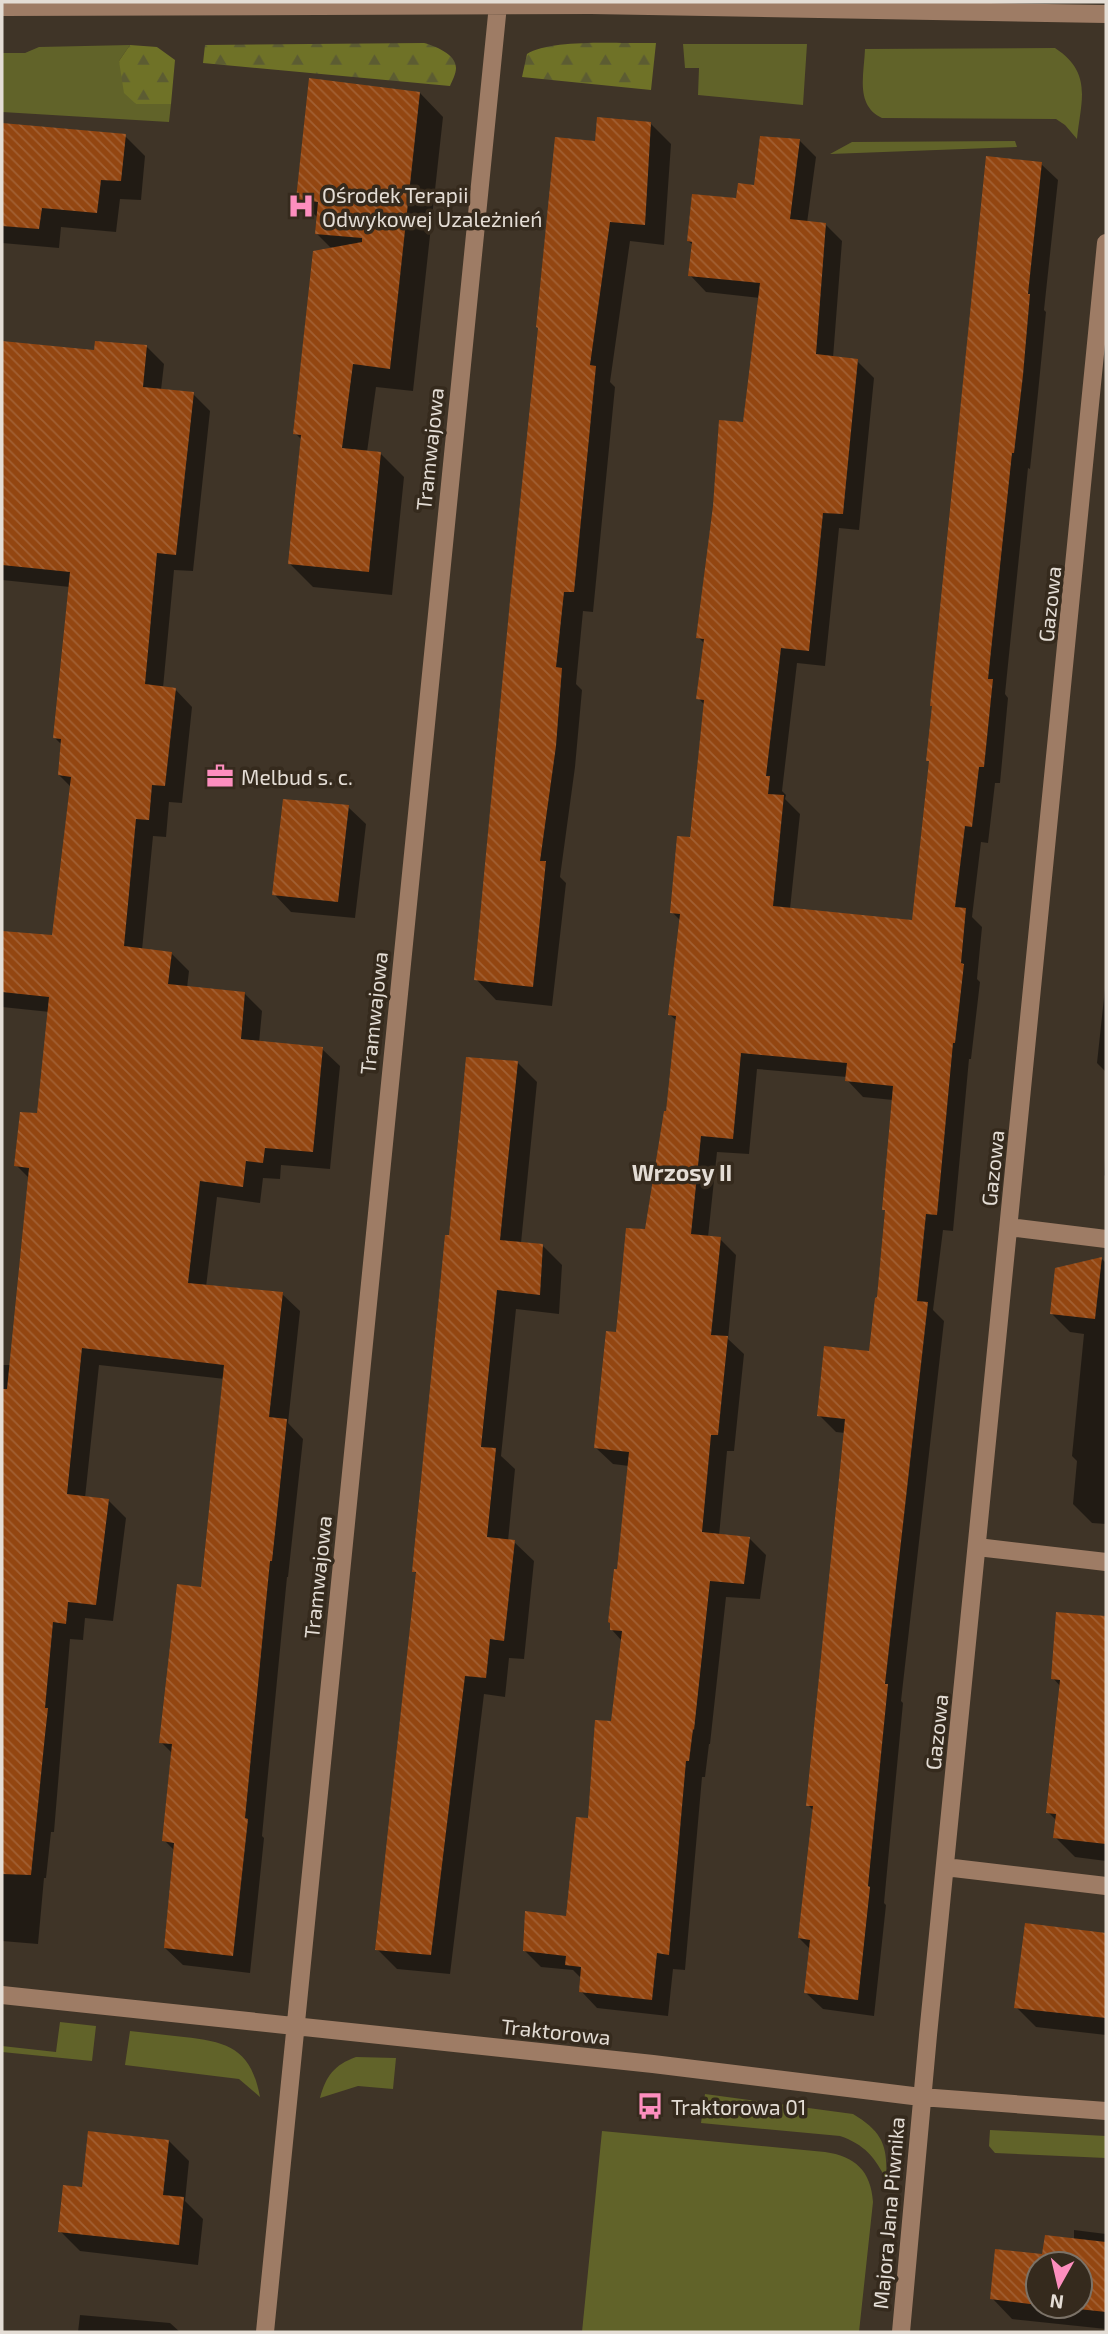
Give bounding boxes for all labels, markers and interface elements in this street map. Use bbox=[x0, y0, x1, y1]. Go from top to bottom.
place label: Ośrodek Terapii Odwykowej Uzależnień bbox=[322, 182, 543, 232]
hospital icon: Ośrodek Terapii Odwykowej Uzależnień bbox=[286, 191, 316, 221]
street label: Tramwajowa bbox=[410, 386, 449, 512]
street label: Gazowa bbox=[1033, 565, 1065, 643]
office icon: Melbud s. c. bbox=[205, 761, 235, 791]
place label: Melbud s. c. bbox=[241, 764, 353, 789]
street label: Tramwajowa bbox=[354, 950, 393, 1076]
street label: Gazowa bbox=[976, 1129, 1008, 1207]
district label: Wrzosy II bbox=[632, 1158, 732, 1186]
street label: Tramwajowa bbox=[298, 1514, 337, 1640]
street label: Gazowa bbox=[920, 1693, 952, 1771]
street label: Traktorowa bbox=[500, 2013, 612, 2049]
bus stop icon: Traktorowa 01 bbox=[635, 2091, 665, 2121]
place label: Traktorowa 01 bbox=[671, 2094, 806, 2119]
street label: Majora Jana Piwnika bbox=[867, 2116, 910, 2310]
north arrow bbox=[1024, 2250, 1094, 2320]
text: N bbox=[1048, 2290, 1065, 2315]

